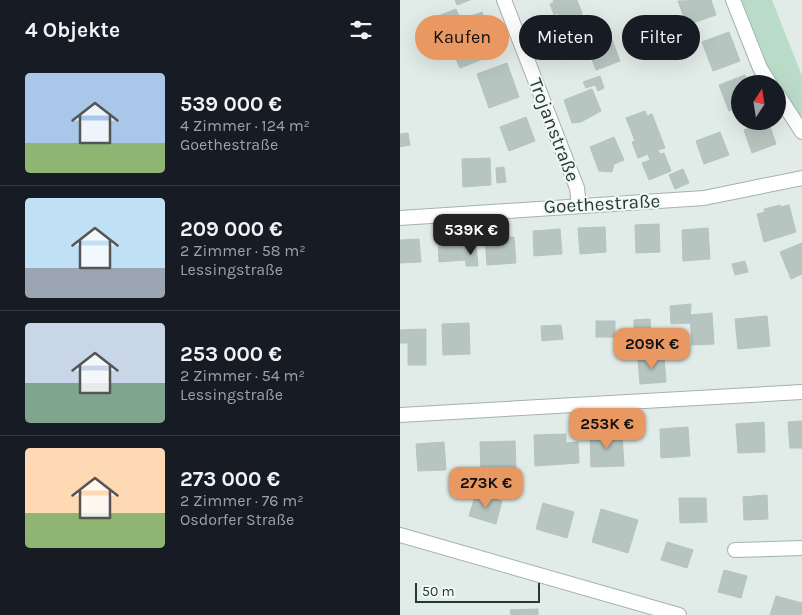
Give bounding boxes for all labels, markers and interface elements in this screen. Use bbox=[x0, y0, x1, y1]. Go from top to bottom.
chip: Kaufen bbox=[415, 15, 509, 60]
chip: Mieten bbox=[519, 15, 612, 60]
chip: Filter bbox=[622, 15, 700, 60]
icon: filters bbox=[347, 16, 375, 44]
text: 4 Objekte bbox=[25, 18, 120, 42]
street label: Trojanstraße bbox=[524, 75, 584, 185]
north arrow bbox=[731, 75, 786, 130]
map controls bbox=[731, 75, 786, 130]
text: 539 000 € bbox=[180, 92, 282, 116]
icon: home bbox=[65, 93, 125, 153]
text: 4 Zimmer · 124 m² bbox=[180, 116, 310, 135]
text: Goethestraße bbox=[180, 135, 278, 154]
street label: Goethestraße bbox=[543, 190, 661, 218]
pin: 539K € bbox=[430, 214, 512, 256]
text: 209 000 € bbox=[180, 217, 283, 241]
icon: home bbox=[65, 218, 125, 278]
text: 539K € bbox=[444, 220, 498, 239]
text: 2 Zimmer · 58 m² bbox=[180, 241, 306, 260]
text: Lessingstraße bbox=[180, 260, 283, 279]
pin: 209K € bbox=[611, 328, 693, 370]
text: 209K € bbox=[625, 334, 679, 353]
text: 253 000 € bbox=[180, 342, 282, 366]
icon: home bbox=[65, 343, 125, 403]
text: 2 Zimmer · 54 m² bbox=[180, 366, 305, 385]
text: Lessingstraße bbox=[180, 385, 283, 404]
pin: 253K € bbox=[566, 408, 648, 450]
text: 253K € bbox=[580, 414, 634, 433]
pin: 273K € bbox=[445, 466, 527, 509]
text: 273 000 € bbox=[180, 467, 280, 491]
icon: home bbox=[65, 468, 125, 528]
text: 273K € bbox=[460, 473, 512, 492]
text: 2 Zimmer · 76 m² bbox=[180, 491, 304, 510]
text: Osdorfer Straße bbox=[180, 510, 294, 529]
scale bar bbox=[415, 580, 540, 603]
text: 50 m bbox=[422, 583, 455, 600]

